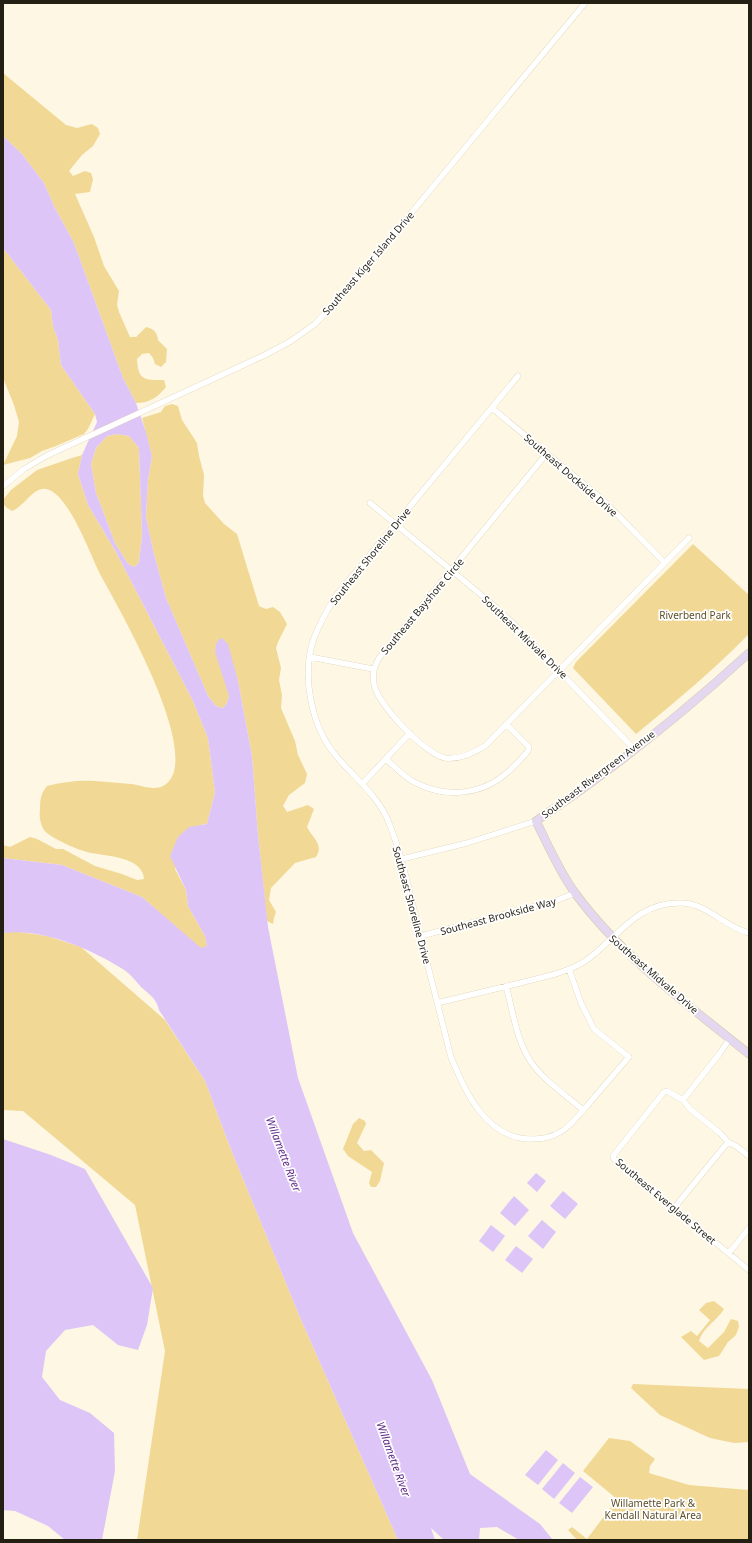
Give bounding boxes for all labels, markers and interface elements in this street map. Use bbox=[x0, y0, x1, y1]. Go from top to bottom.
street label: Southeast Kiger Island Drive bbox=[319, 208, 417, 318]
street label: Southeast Dockside Drive bbox=[521, 430, 621, 520]
street label: Southeast Shoreline Drive bbox=[326, 504, 414, 608]
street label: Southeast Bayshore Circle bbox=[377, 554, 467, 657]
street label: Southeast Midvale Drive bbox=[479, 592, 571, 682]
park label: Riverbend Park bbox=[659, 608, 731, 622]
street label: Southeast Rivergreen Avenue bbox=[538, 726, 658, 821]
street label: Southeast Shoreline Drive bbox=[390, 845, 435, 966]
street label: Southeast Brookside Way bbox=[439, 894, 558, 938]
street label: Southeast Midvale Drive bbox=[606, 931, 702, 1017]
water label: Willamette River bbox=[263, 1114, 305, 1194]
street label: Southeast Everglade Street bbox=[613, 1155, 719, 1247]
water label: Willamette River bbox=[373, 1419, 415, 1499]
park label: Willamette Park & Kendall Natural Area bbox=[605, 1496, 701, 1522]

